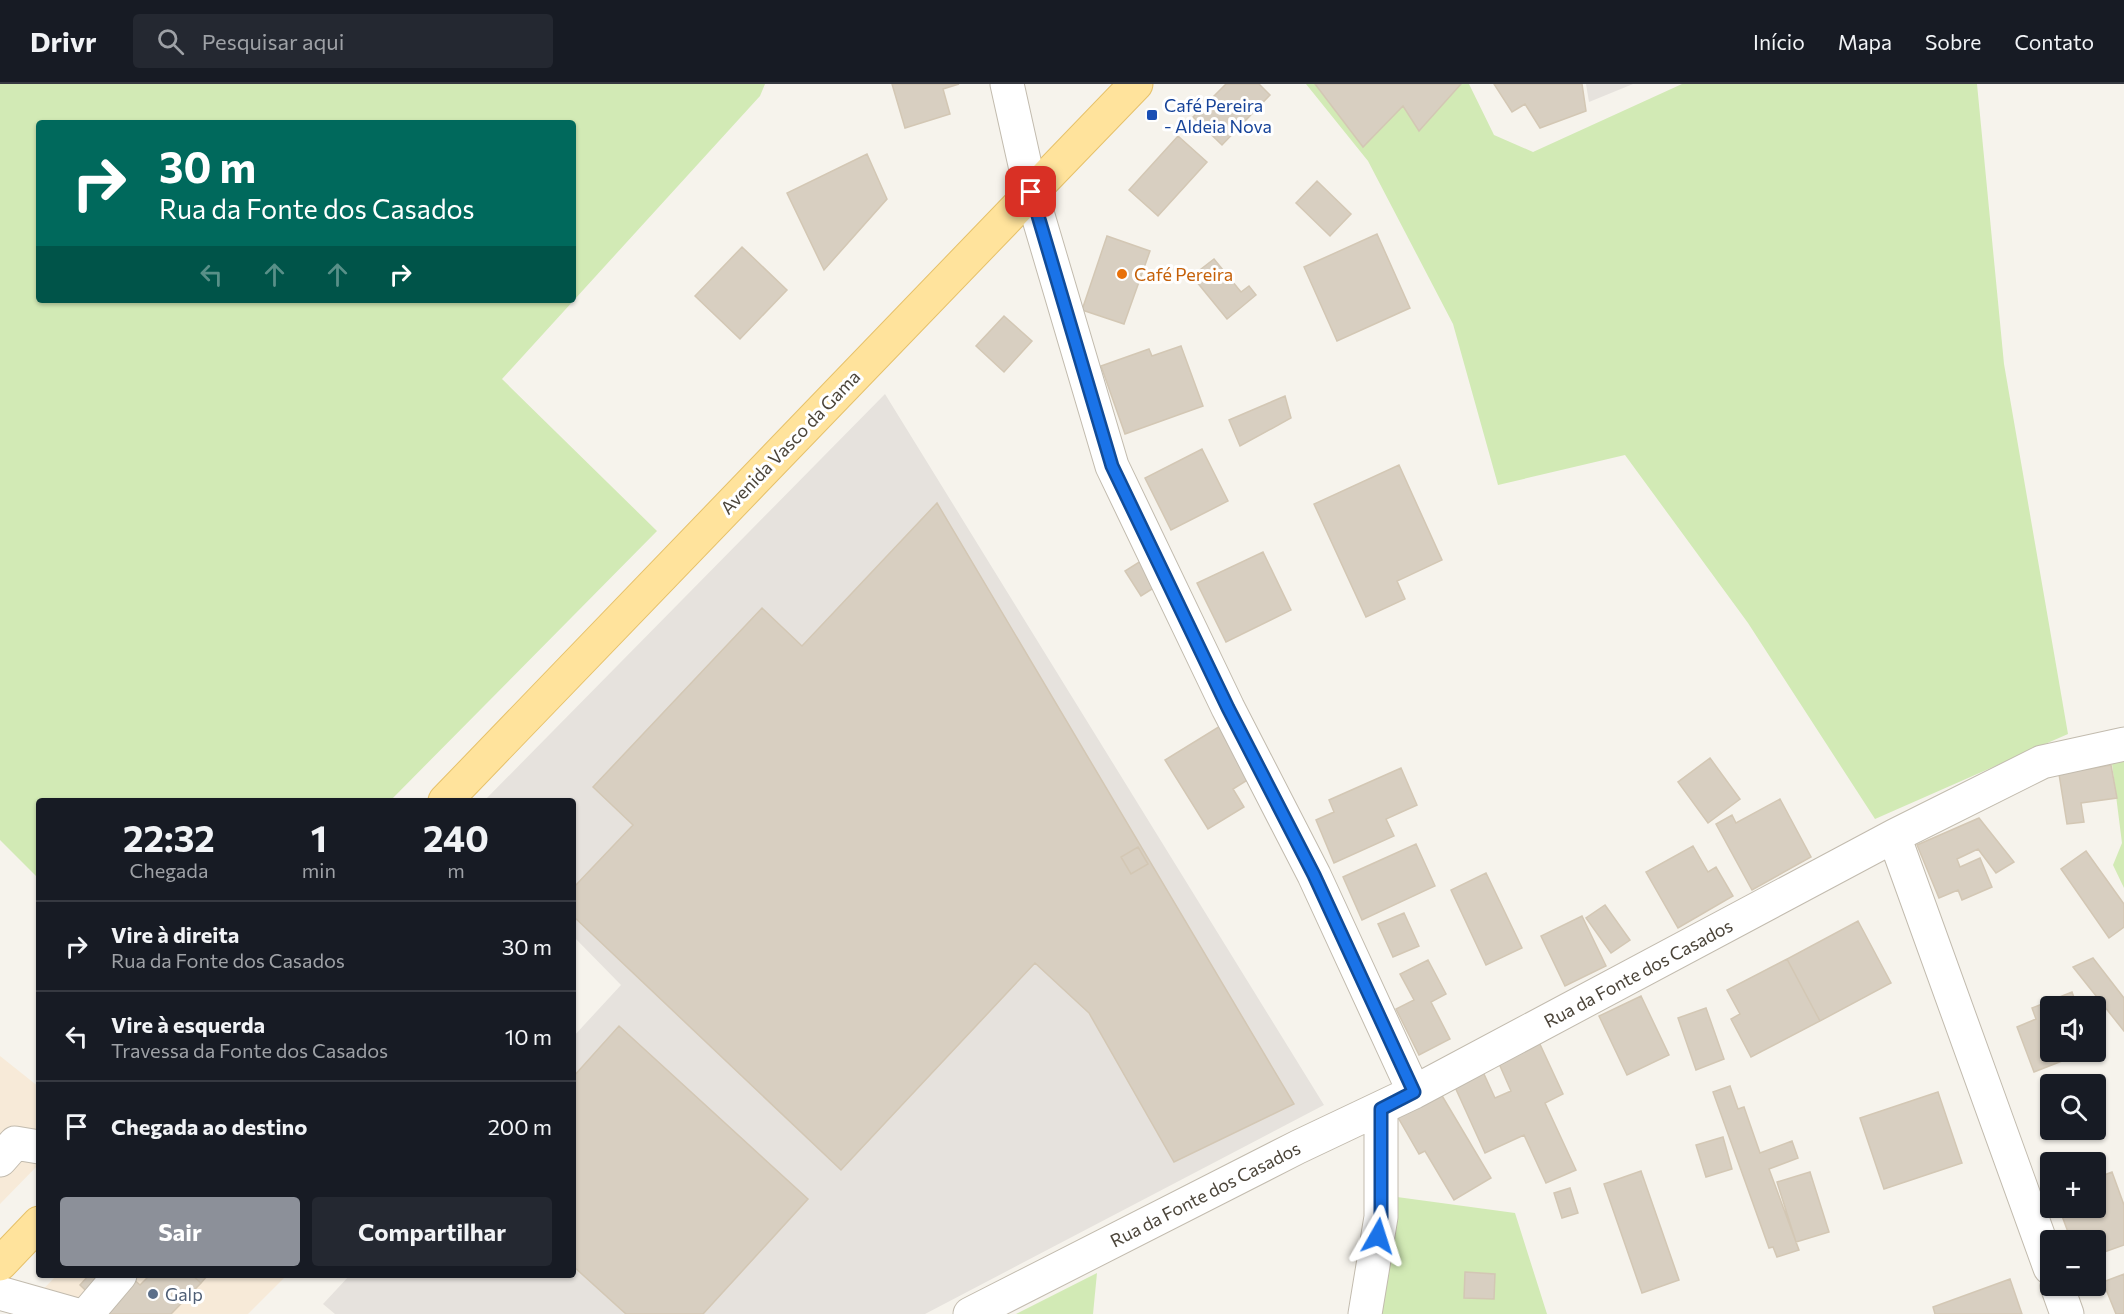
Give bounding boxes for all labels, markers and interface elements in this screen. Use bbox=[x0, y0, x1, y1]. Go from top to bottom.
search box bbox=[133, 14, 553, 68]
text: Drivr bbox=[30, 24, 97, 58]
icon: search bbox=[154, 25, 187, 58]
text: Pesquisar aqui bbox=[202, 28, 344, 55]
text: Início bbox=[1753, 29, 1805, 54]
text: Mapa bbox=[1838, 29, 1892, 54]
text: Sobre bbox=[1925, 29, 1981, 54]
text: Contato bbox=[2014, 29, 2094, 54]
place label: Café Pereira - Aldeia Nova bbox=[1164, 94, 1272, 137]
marker: Café Pereira - Aldeia Nova bbox=[1145, 108, 1159, 122]
text: 30 m bbox=[159, 140, 256, 192]
icon: right bbox=[60, 144, 138, 222]
pin bbox=[1005, 166, 1056, 217]
icon: arrive bbox=[1014, 175, 1047, 208]
text: Rua da Fonte dos Casados bbox=[159, 192, 475, 225]
icon: left bbox=[195, 258, 228, 291]
icon: ahead bbox=[258, 258, 291, 291]
icon: ahead bbox=[321, 258, 354, 291]
icon: right bbox=[384, 258, 417, 291]
place label: Café Pereira bbox=[1134, 263, 1233, 285]
marker: Café Pereira bbox=[1115, 267, 1129, 281]
street label: Avenida Vasco da Gama bbox=[716, 366, 864, 518]
text: 22:32 bbox=[123, 815, 215, 859]
text: 1 bbox=[311, 815, 327, 859]
text: 240 bbox=[423, 815, 489, 859]
text: Chegada bbox=[129, 858, 208, 882]
text: min bbox=[302, 858, 336, 882]
text: m bbox=[447, 858, 465, 882]
street label: Rua da Fonte dos Casados bbox=[1540, 914, 1736, 1032]
text: Vire à direita bbox=[111, 921, 239, 948]
icon: right bbox=[60, 930, 93, 963]
text: 30 m bbox=[502, 933, 552, 960]
text: Rua da Fonte dos Casados bbox=[111, 948, 345, 972]
map controls bbox=[2040, 996, 2106, 1296]
button: sound bbox=[2040, 996, 2106, 1062]
text: Vire à esquerda bbox=[111, 1011, 265, 1038]
icon: left bbox=[60, 1020, 93, 1053]
text: 10 m bbox=[505, 1023, 552, 1050]
text: Travessa da Fonte dos Casados bbox=[111, 1038, 388, 1062]
button: search bbox=[2040, 1074, 2106, 1140]
icon: arrive bbox=[60, 1110, 93, 1143]
text: Chegada ao destino bbox=[111, 1113, 307, 1140]
text: 200 m bbox=[488, 1113, 552, 1140]
street label: Rua da Fonte dos Casados bbox=[1106, 1136, 1304, 1252]
button: + bbox=[2040, 1152, 2106, 1218]
button: Sair bbox=[60, 1197, 300, 1266]
button: Compartilhar bbox=[312, 1197, 552, 1266]
position arrow bbox=[1346, 1204, 1410, 1268]
button: − bbox=[2040, 1230, 2106, 1296]
place label: Galp bbox=[165, 1283, 203, 1305]
marker: Galp bbox=[146, 1287, 160, 1301]

